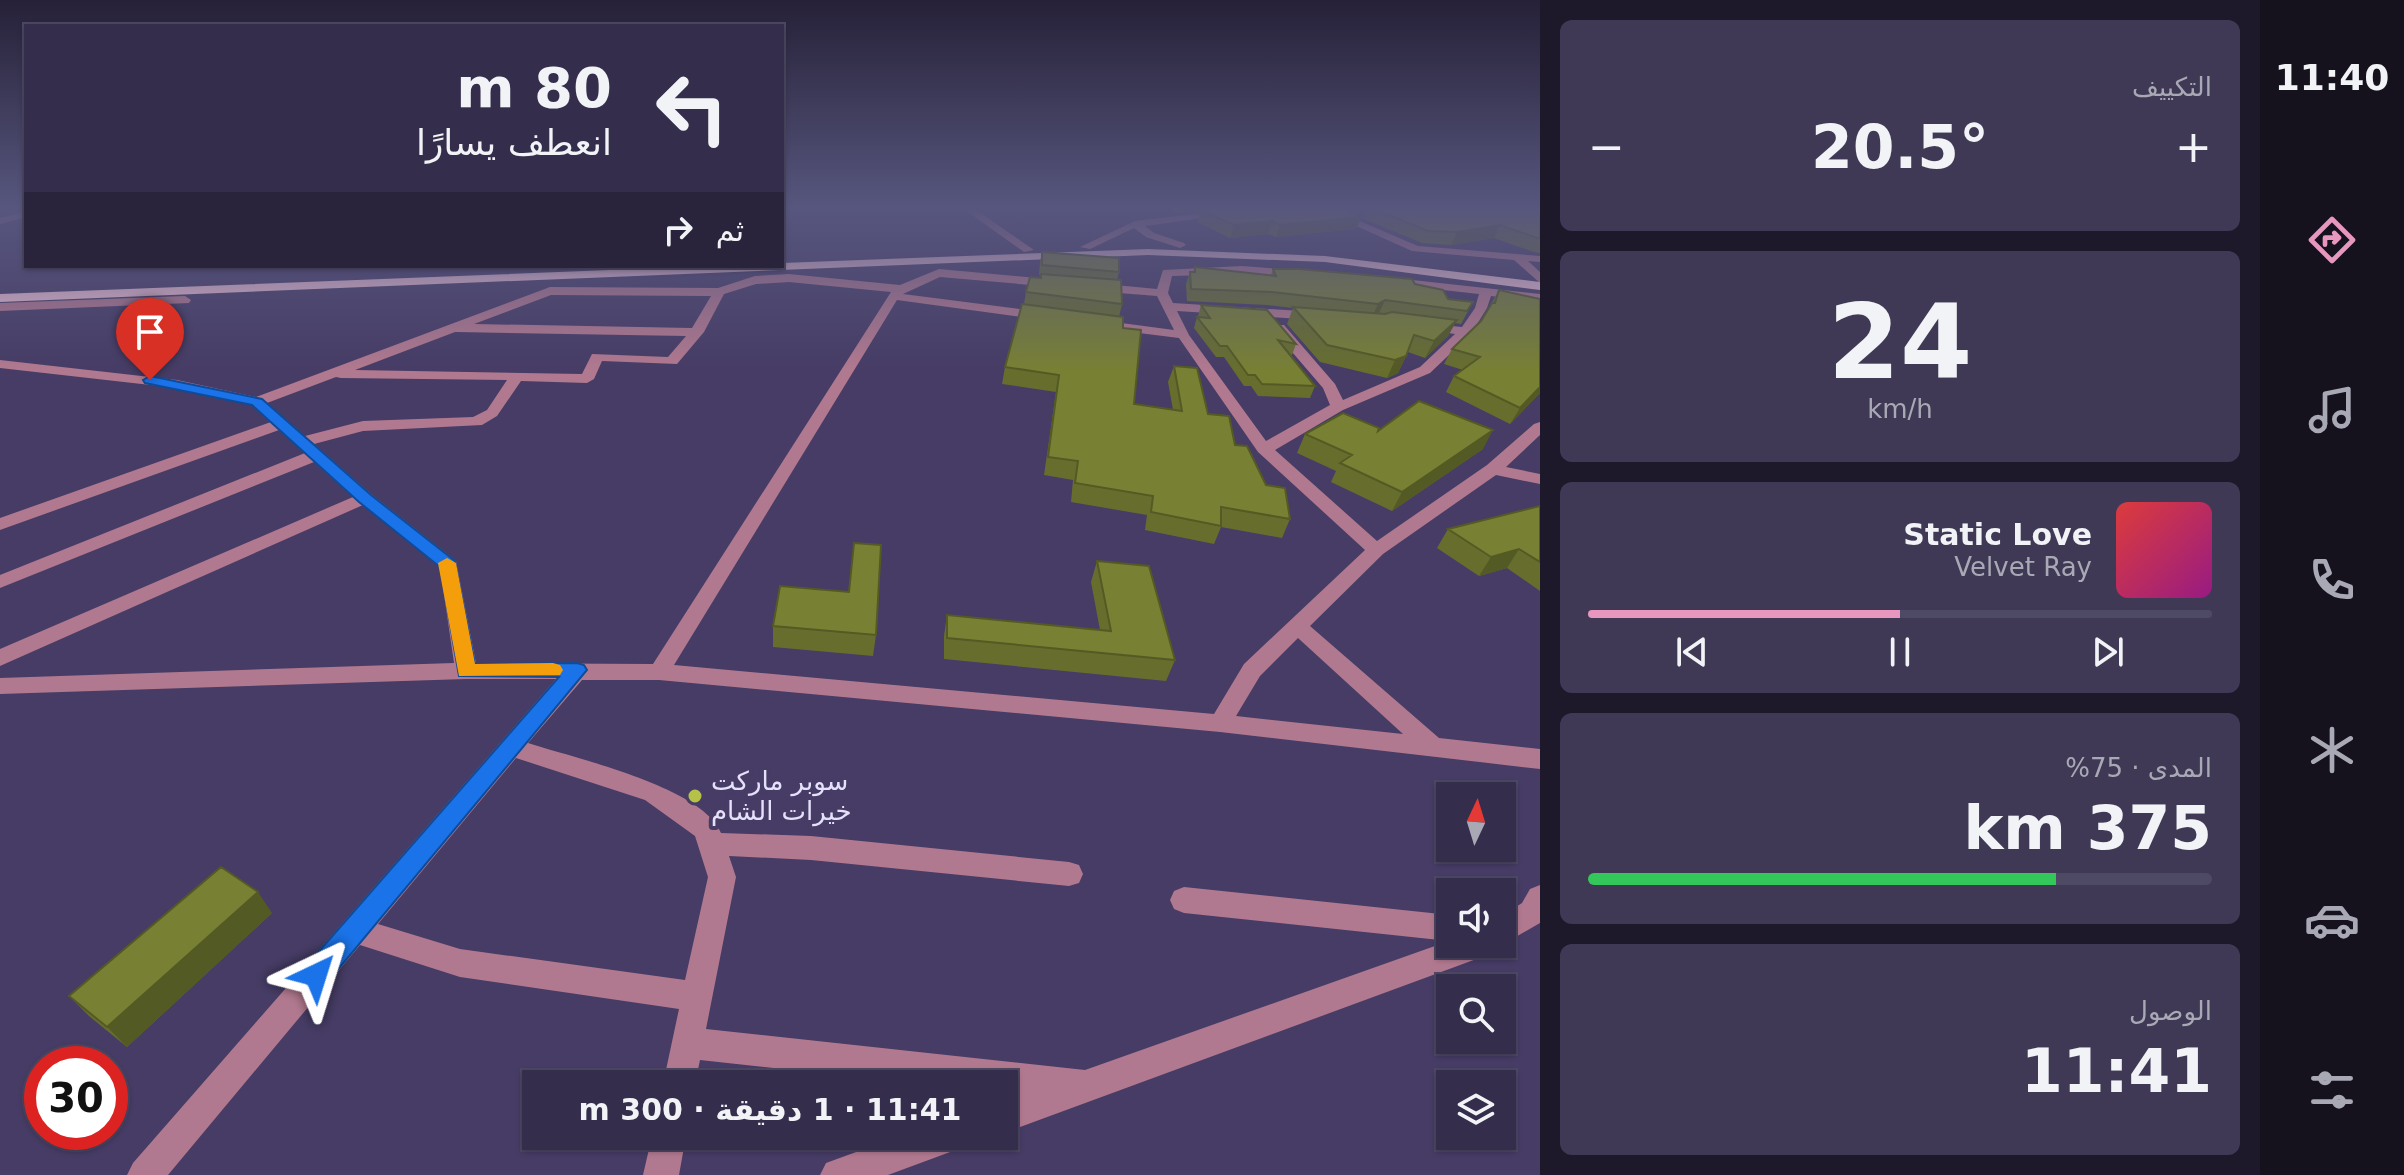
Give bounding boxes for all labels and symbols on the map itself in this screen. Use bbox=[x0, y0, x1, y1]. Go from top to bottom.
pin bbox=[116, 298, 184, 380]
place label: سوبر ماركت خيرات الشام bbox=[711, 766, 852, 827]
north arrow bbox=[1436, 782, 1516, 862]
marker: سوبر ماركت خيرات الشام bbox=[686, 787, 704, 805]
position arrow bbox=[274, 933, 358, 1017]
speed limit sign: 30 bbox=[24, 1046, 128, 1150]

